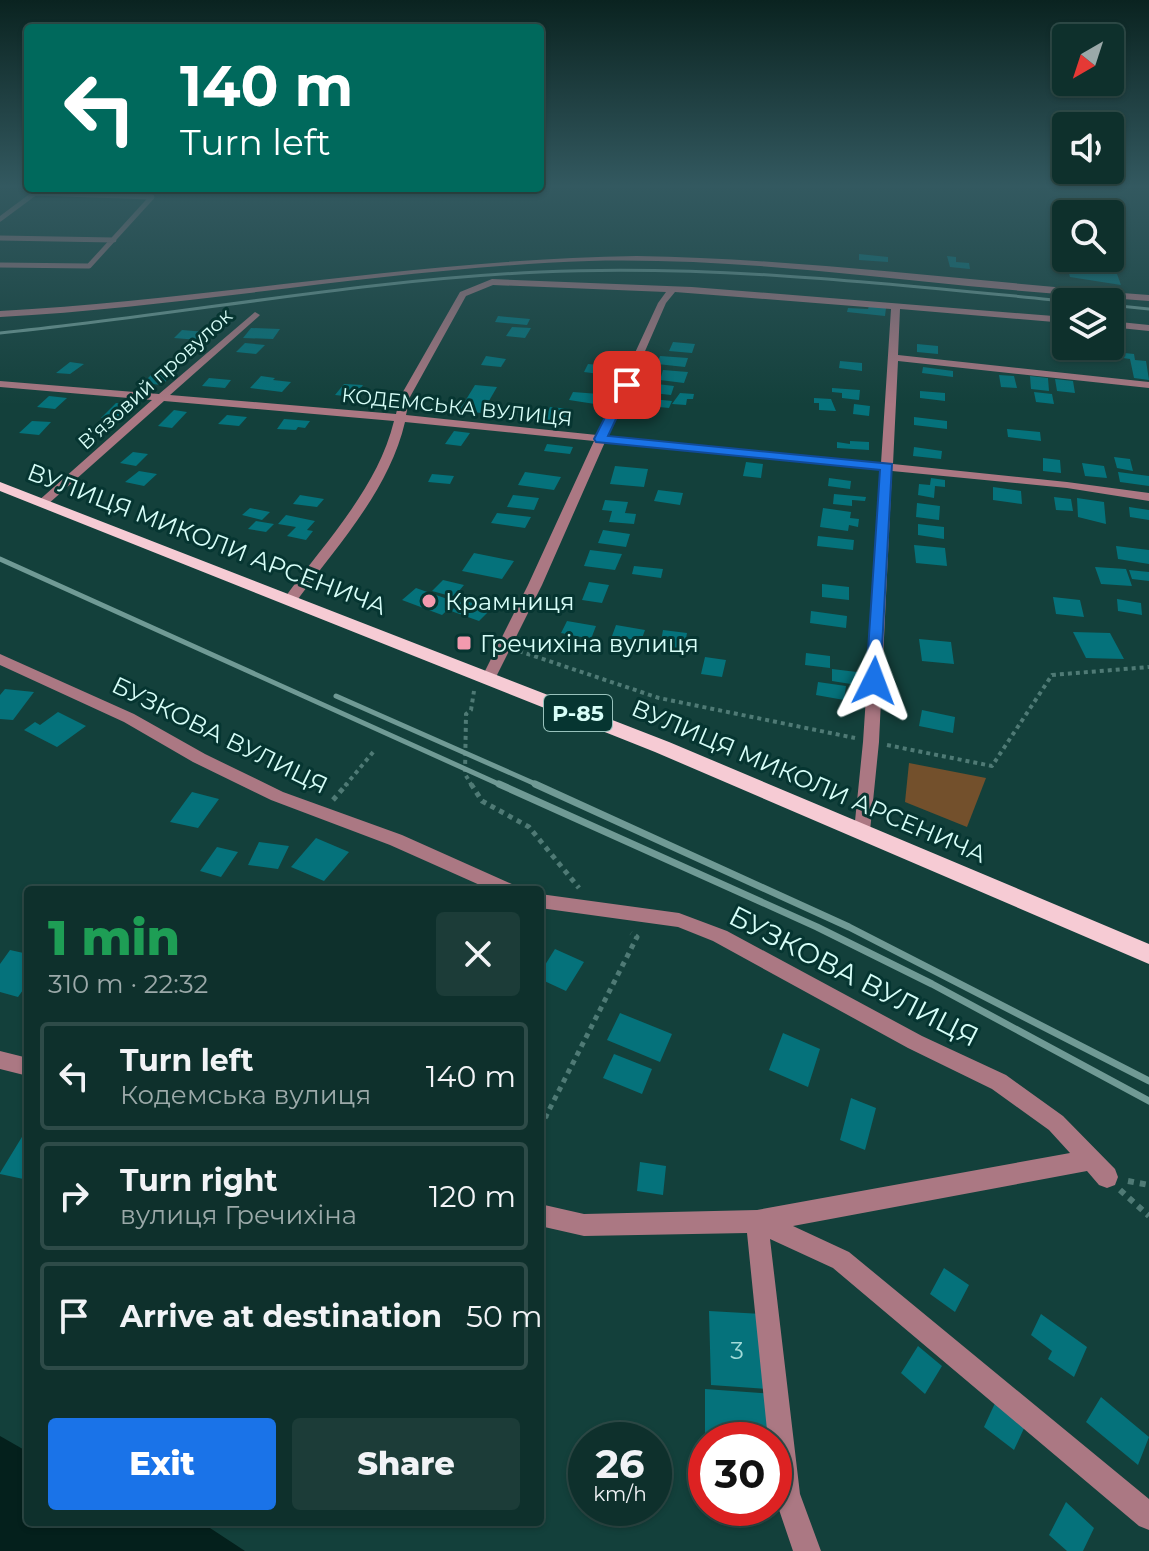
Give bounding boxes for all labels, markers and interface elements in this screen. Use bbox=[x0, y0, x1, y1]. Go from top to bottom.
north arrow bbox=[1052, 24, 1124, 96]
map controls bbox=[1052, 24, 1124, 360]
text: 140 m bbox=[180, 52, 353, 120]
icon: left bbox=[48, 56, 152, 160]
button: sound bbox=[1052, 112, 1124, 184]
text: Turn left bbox=[180, 120, 331, 164]
button: search bbox=[1052, 200, 1124, 272]
button: layers bbox=[1052, 288, 1124, 360]
street label: Вʼязовий провулок bbox=[73, 303, 237, 455]
pin bbox=[593, 351, 661, 419]
icon: arrive bbox=[605, 363, 649, 407]
street label: КОДЕМСЬКА ВУЛИЦЯ bbox=[340, 383, 574, 431]
street label: ВУЛИЦЯ МИКОЛИ АРСЕНИЧА bbox=[23, 457, 391, 621]
place label: Крамниця bbox=[445, 587, 575, 616]
marker: Крамниця bbox=[420, 592, 438, 610]
place label: Гречихіна вулиця bbox=[480, 629, 699, 658]
marker: Гречихіна вулиця bbox=[455, 634, 473, 652]
position arrow bbox=[832, 639, 916, 723]
street label: БУЗКОВА ВУЛИЦЯ bbox=[107, 670, 333, 800]
street label: ВУЛИЦЯ МИКОЛИ АРСЕНИЧА bbox=[627, 693, 991, 869]
road number: Р-85 bbox=[544, 695, 612, 731]
street label: БУЗКОВА ВУЛИЦЯ bbox=[723, 898, 985, 1054]
text: 1 min bbox=[48, 909, 180, 967]
button: close bbox=[436, 912, 520, 996]
text: 310 m · 22:32 bbox=[48, 968, 208, 1000]
text: Turn left bbox=[120, 1042, 253, 1079]
icon: left bbox=[52, 1054, 96, 1098]
text: 140 m bbox=[426, 1058, 516, 1095]
text: Кодемська вулиця bbox=[120, 1079, 371, 1111]
text: Turn right bbox=[120, 1162, 277, 1199]
icon: right bbox=[52, 1174, 96, 1218]
text: 120 m bbox=[429, 1178, 516, 1215]
text: вулиця Гречихіна bbox=[120, 1199, 357, 1231]
icon: arrive bbox=[52, 1294, 96, 1338]
text: Arrive at destination bbox=[120, 1298, 442, 1335]
text: 50 m bbox=[466, 1298, 543, 1335]
house number: 3 bbox=[730, 1336, 744, 1365]
button: Exit bbox=[48, 1418, 276, 1510]
button: Share bbox=[292, 1418, 520, 1510]
speed limit sign: 30 bbox=[688, 1422, 792, 1526]
text: 26 bbox=[595, 1439, 645, 1488]
text: km/h bbox=[593, 1482, 647, 1506]

